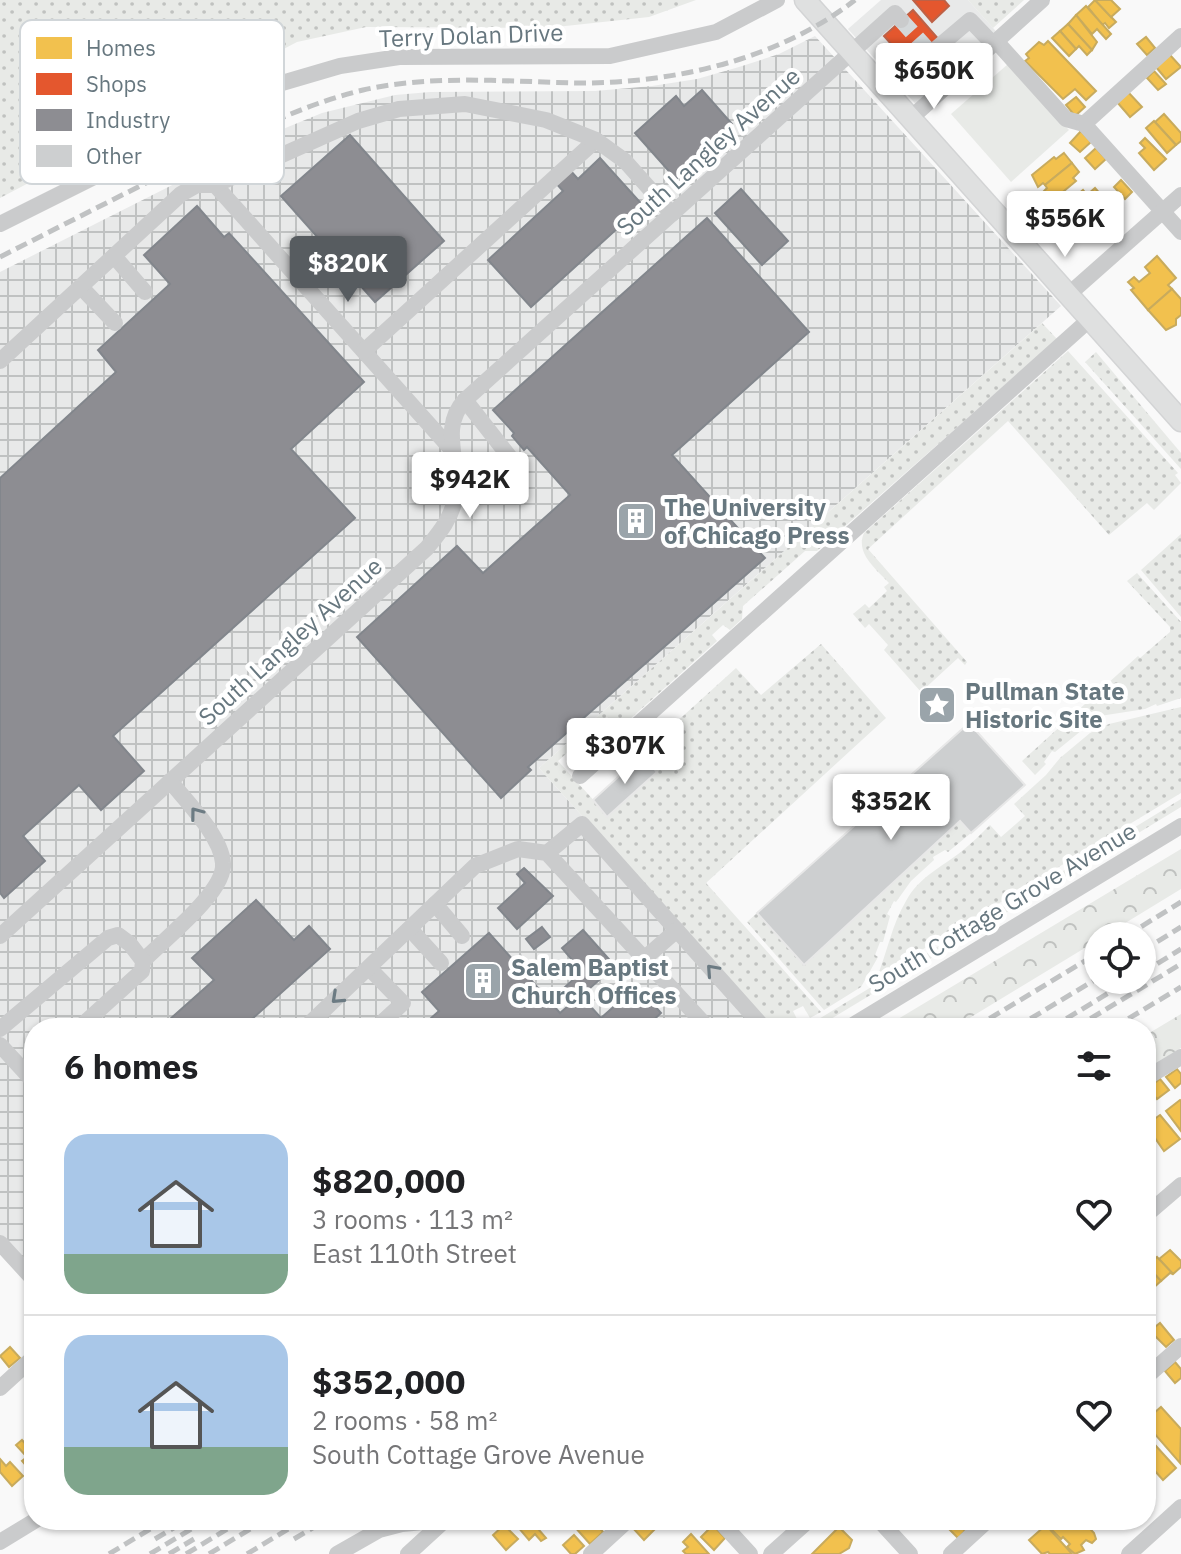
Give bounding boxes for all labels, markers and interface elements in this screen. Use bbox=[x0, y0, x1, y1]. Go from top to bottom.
street label: Terry Dolan Drive bbox=[378, 16, 564, 54]
legend bbox=[20, 20, 284, 184]
text: Homes bbox=[86, 33, 156, 62]
pin: $650K bbox=[878, 43, 990, 111]
text: $650K bbox=[894, 52, 974, 86]
street label: South Langley Avenue bbox=[609, 60, 807, 242]
text: Shops bbox=[86, 69, 147, 98]
text: Industry bbox=[86, 105, 170, 134]
text: Other bbox=[86, 141, 142, 170]
pin: $556K bbox=[1009, 191, 1121, 259]
text: $556K bbox=[1025, 200, 1105, 234]
pin: $820K bbox=[292, 236, 404, 304]
text: $820K bbox=[308, 245, 388, 279]
pin: $942K bbox=[414, 452, 526, 520]
text: $942K bbox=[430, 461, 510, 495]
place label: The University of Chicago Press bbox=[664, 491, 849, 551]
building icon: The University of Chicago Press bbox=[615, 500, 657, 542]
street label: South Langley Avenue bbox=[191, 550, 389, 732]
place label: Pullman State Historic Site bbox=[965, 675, 1125, 735]
place icon: Pullman State Historic Site bbox=[916, 684, 958, 726]
pin: $307K bbox=[569, 718, 681, 786]
text: $307K bbox=[585, 727, 665, 761]
pin: $352K bbox=[835, 774, 947, 842]
text: $352K bbox=[851, 783, 931, 817]
one-way arrow bbox=[191, 807, 205, 822]
street label: South Cottage Grove Avenue bbox=[862, 814, 1142, 1000]
map controls bbox=[1084, 922, 1156, 994]
button: locate bbox=[1084, 922, 1156, 994]
place label: Salem Baptist Church Offices bbox=[511, 951, 676, 1011]
building icon: Salem Baptist Church Offices bbox=[462, 960, 504, 1002]
one-way arrow bbox=[708, 964, 722, 979]
one-way arrow bbox=[332, 989, 347, 1003]
text: 6 homes bbox=[64, 1044, 199, 1088]
icon: filters bbox=[1072, 1044, 1116, 1088]
text: $820,000 bbox=[312, 1158, 465, 1202]
icon: home bbox=[128, 1166, 224, 1262]
icon: heart bbox=[1072, 1192, 1116, 1236]
text: 3 rooms · 113 m² bbox=[312, 1202, 513, 1236]
text: East 110th Street bbox=[312, 1236, 517, 1270]
text: $352,000 bbox=[312, 1359, 465, 1403]
icon: home bbox=[128, 1367, 224, 1463]
icon: heart bbox=[1072, 1393, 1116, 1437]
text: 2 rooms · 58 m² bbox=[312, 1403, 497, 1437]
text: South Cottage Grove Avenue bbox=[312, 1437, 645, 1471]

